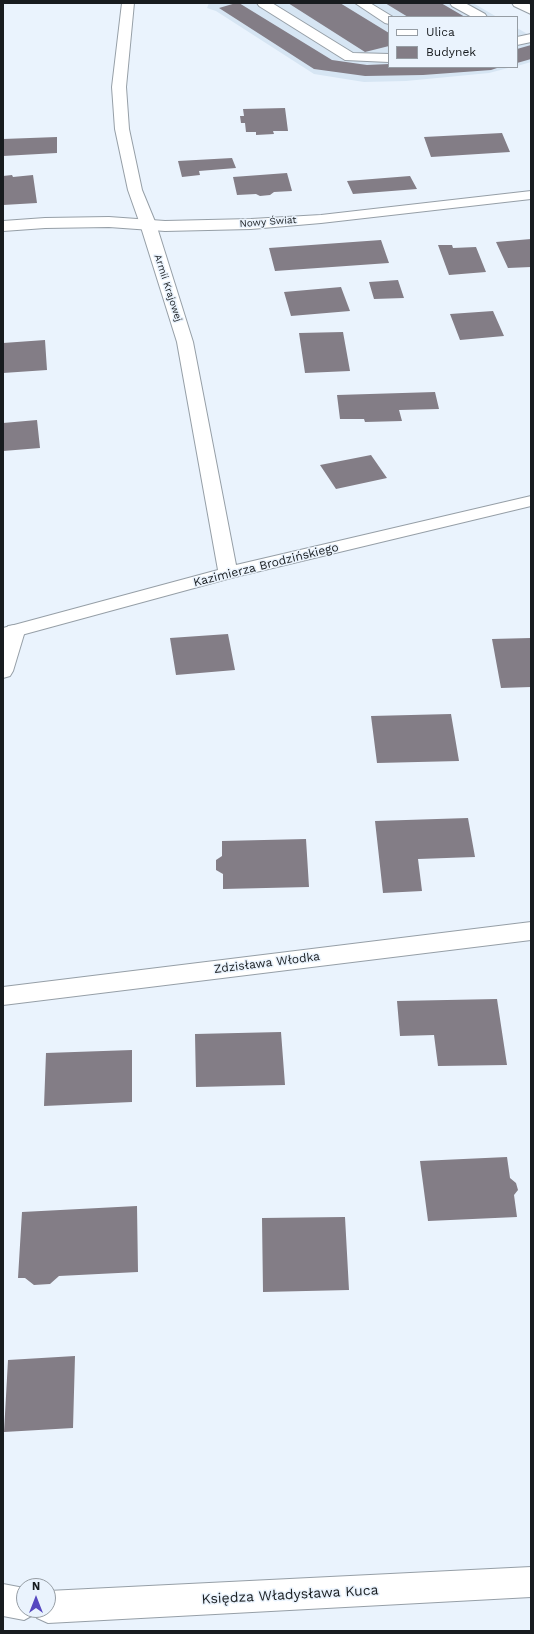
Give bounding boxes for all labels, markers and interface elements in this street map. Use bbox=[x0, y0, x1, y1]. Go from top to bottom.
legend bbox=[388, 16, 518, 68]
text: Ulica bbox=[426, 25, 455, 39]
text: Budynek bbox=[426, 45, 476, 59]
street label: Nowy Świat bbox=[239, 214, 297, 230]
street label: Armii Krajowej bbox=[151, 253, 185, 323]
street label: Kazimierza Brodzińskiego bbox=[192, 540, 340, 590]
street label: Zdzisława Włodka bbox=[213, 949, 321, 977]
north arrow bbox=[16, 1578, 56, 1618]
text: N bbox=[32, 1580, 40, 1593]
street label: Księdza Władysława Kuca bbox=[201, 1582, 379, 1608]

